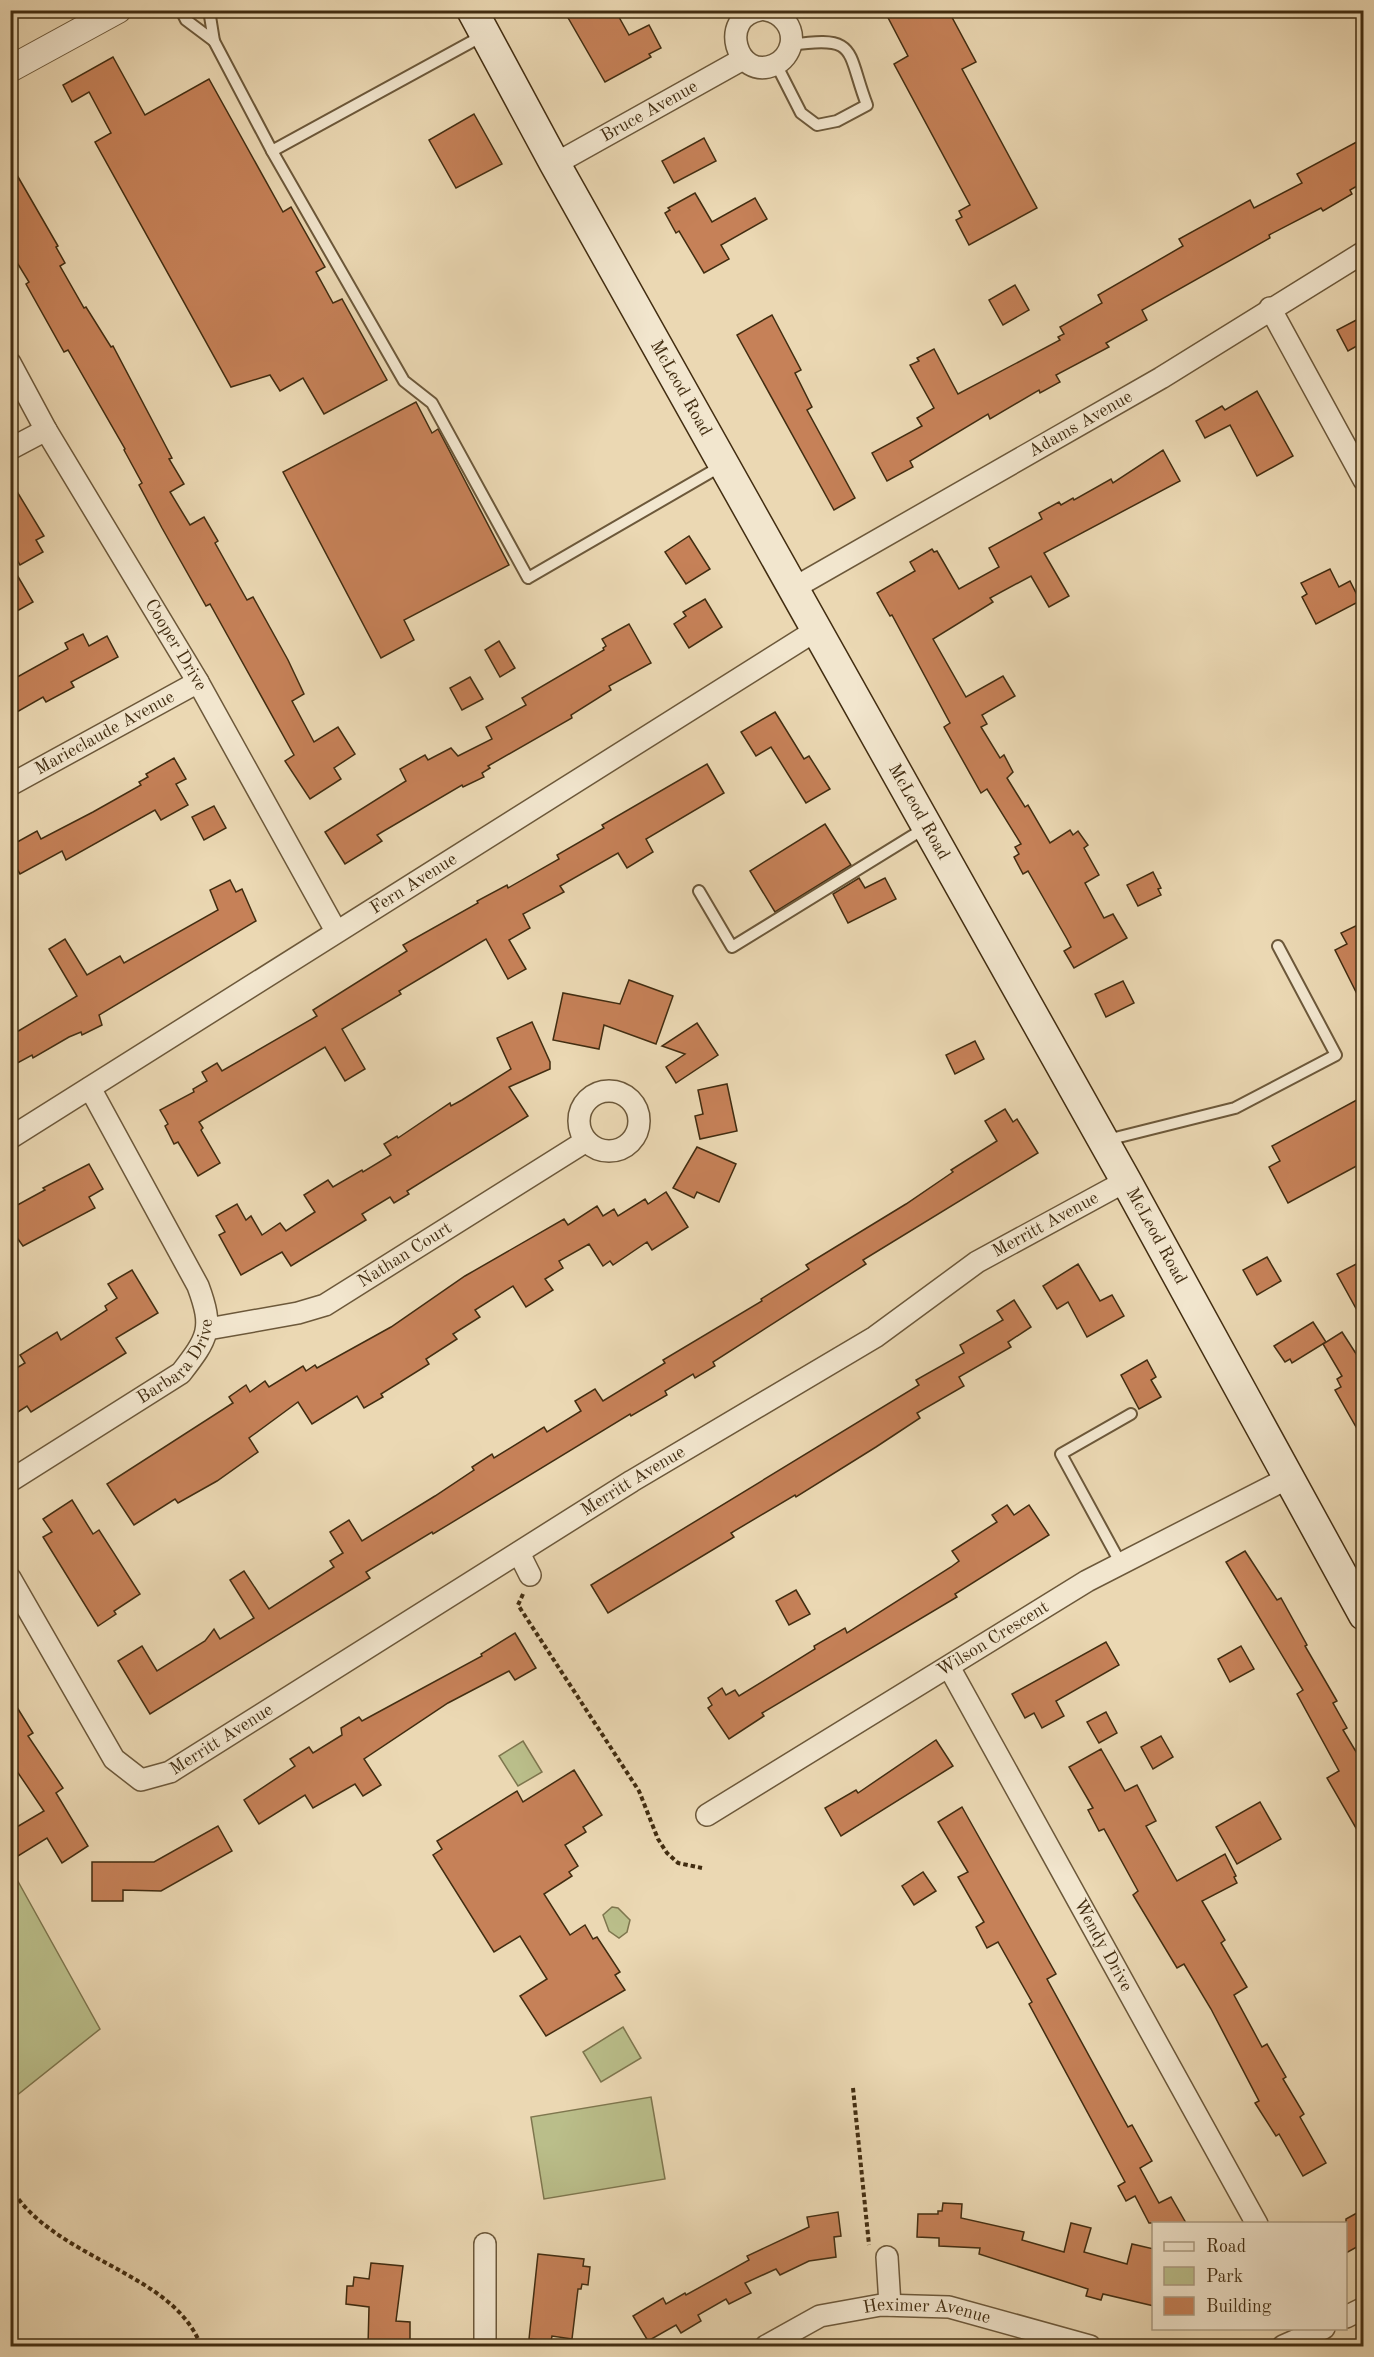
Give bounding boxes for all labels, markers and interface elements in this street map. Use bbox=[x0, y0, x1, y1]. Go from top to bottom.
street label: Bruce Avenue bbox=[598, 77, 701, 145]
street label: McLeod Road bbox=[647, 337, 715, 439]
street label: Adams Avenue bbox=[1025, 387, 1135, 461]
street label: Cooper Drive bbox=[141, 596, 210, 694]
street label: Marieclaude Avenue bbox=[32, 688, 177, 778]
street label: McLeod Road bbox=[885, 761, 953, 863]
street label: Fern Avenue bbox=[367, 850, 460, 918]
street label: McLeod Road bbox=[1123, 1185, 1190, 1287]
street label: Merritt Avenue bbox=[989, 1189, 1102, 1261]
street label: Nathan Court bbox=[355, 1219, 455, 1291]
street label: Barbara Drive bbox=[134, 1319, 216, 1407]
street label: Merritt Avenue bbox=[578, 1443, 688, 1520]
street label: Wilson Crescent bbox=[934, 1598, 1052, 1680]
street label: Merritt Avenue bbox=[167, 1700, 276, 1779]
street label: Wendy Drive bbox=[1070, 1896, 1136, 1995]
legend bbox=[1152, 2222, 1347, 2330]
text: Road bbox=[1206, 2238, 1246, 2256]
text: Park bbox=[1206, 2268, 1243, 2286]
street label: Heximer Avenue bbox=[861, 2296, 993, 2327]
text: Building bbox=[1206, 2298, 1272, 2316]

